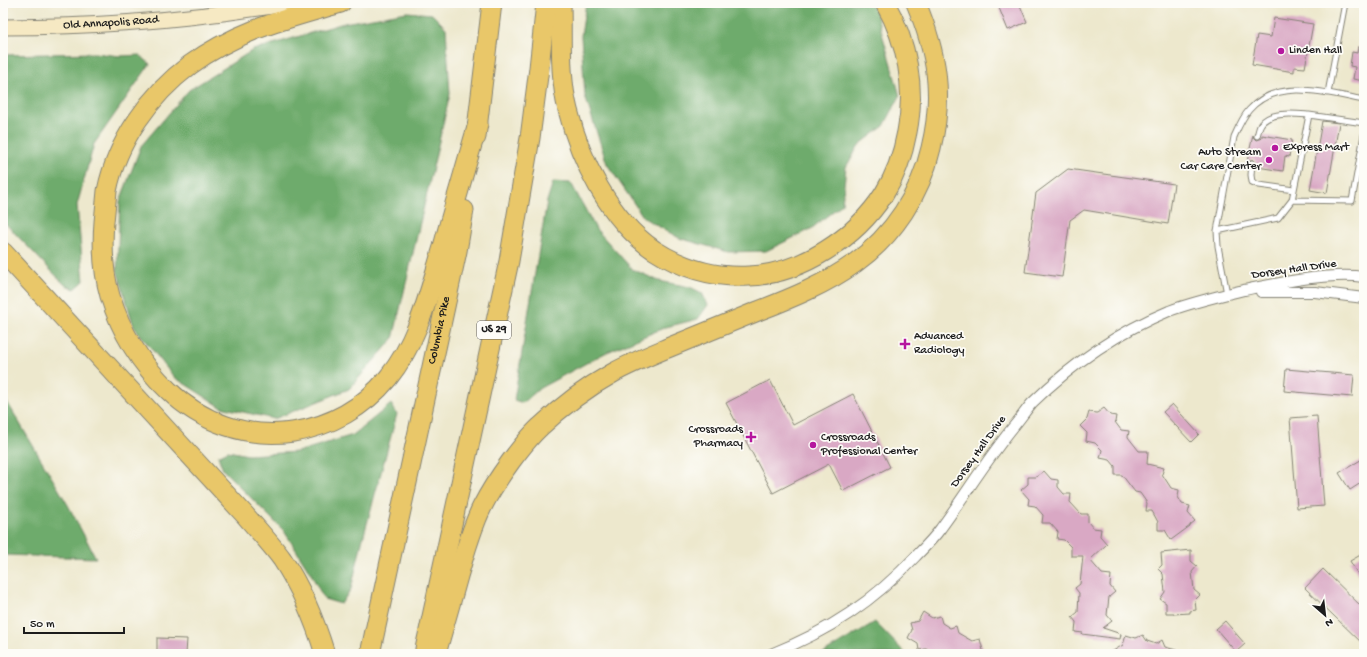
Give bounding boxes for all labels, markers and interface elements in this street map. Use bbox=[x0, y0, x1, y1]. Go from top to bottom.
street label: Old Annapolis Road bbox=[63, 13, 160, 33]
place label: Linden Hall bbox=[1289, 44, 1343, 58]
marker: Linden Hall bbox=[1276, 46, 1286, 56]
place label: Express Mart bbox=[1283, 141, 1350, 155]
marker: Express Mart bbox=[1270, 143, 1280, 153]
place label: Auto Stream Car Care Center bbox=[1181, 146, 1263, 174]
marker: Auto Stream Car Care Center bbox=[1264, 155, 1274, 165]
street label: Dorsey Hall Drive bbox=[1250, 257, 1338, 283]
street label: Columbia Pike bbox=[426, 295, 454, 366]
road number: US 29 bbox=[477, 321, 511, 339]
place label: Advanced Radiology bbox=[914, 330, 965, 358]
marker: Advanced Radiology bbox=[899, 338, 911, 350]
street label: Dorsey Hall Drive bbox=[948, 413, 1010, 491]
place label: Crossroads Pharmacy bbox=[689, 423, 744, 451]
place label: Crossroads Professional Center bbox=[820, 431, 919, 459]
marker: Crossroads Pharmacy bbox=[746, 432, 756, 442]
marker: Crossroads Professional Center bbox=[808, 440, 818, 450]
north arrow bbox=[1305, 595, 1345, 635]
scale bar bbox=[24, 609, 124, 635]
text: N bbox=[1323, 615, 1335, 629]
text: 50 m bbox=[30, 618, 55, 632]

